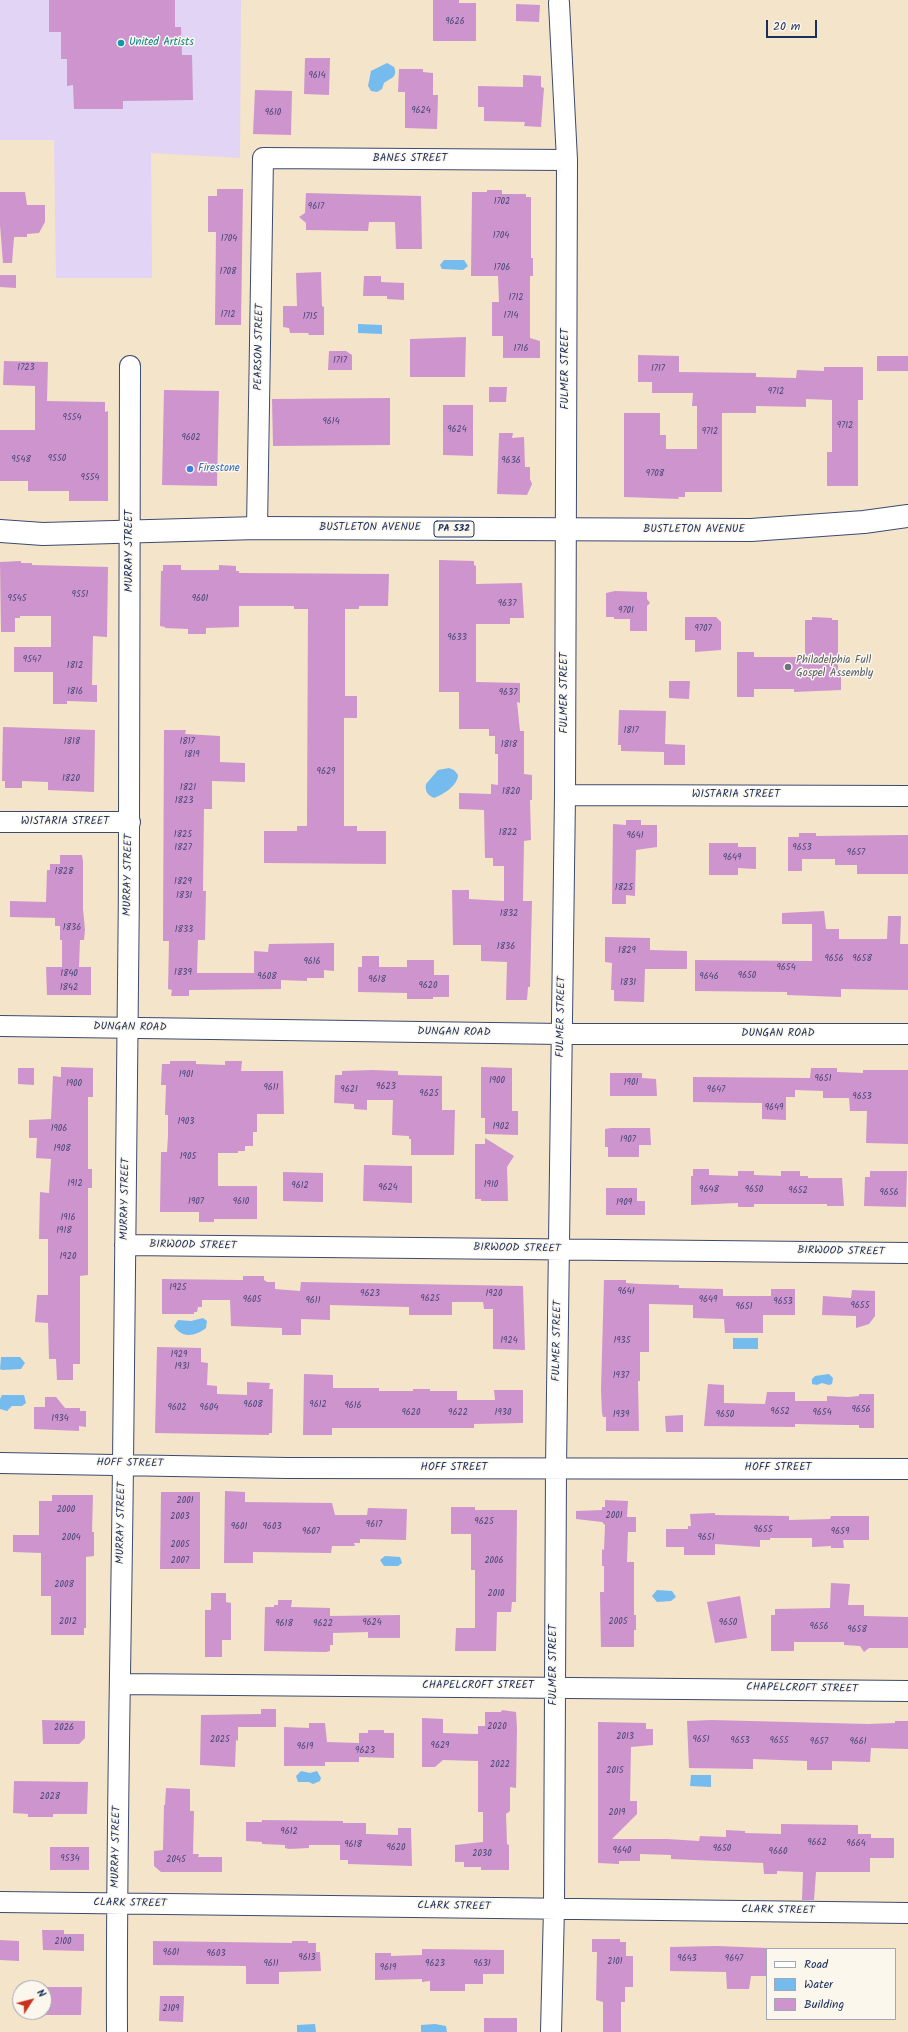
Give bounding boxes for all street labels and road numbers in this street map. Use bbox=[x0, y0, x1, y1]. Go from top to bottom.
street label: BANES STREET bbox=[373, 152, 447, 166]
street label: PEARSON STREET bbox=[253, 303, 267, 391]
street label: FULMER STREET bbox=[559, 328, 573, 410]
street label: MURRAY STREET bbox=[123, 510, 137, 592]
street label: BUSTLETON AVENUE bbox=[319, 521, 421, 535]
road number: PA 532 bbox=[434, 521, 474, 537]
street label: BUSTLETON AVENUE bbox=[643, 523, 745, 537]
street label: FULMER STREET bbox=[558, 652, 572, 734]
street label: WISTARIA STREET bbox=[692, 788, 780, 802]
street label: WISTARIA STREET bbox=[21, 815, 109, 829]
street label: MURRAY STREET bbox=[122, 834, 136, 916]
street label: FULMER STREET bbox=[555, 976, 569, 1058]
street label: DUNGAN ROAD bbox=[93, 1021, 167, 1035]
street label: DUNGAN ROAD bbox=[417, 1026, 491, 1040]
street label: DUNGAN ROAD bbox=[741, 1027, 815, 1041]
street label: MURRAY STREET bbox=[119, 1158, 133, 1240]
street label: BIRWOOD STREET bbox=[149, 1239, 237, 1253]
street label: BIRWOOD STREET bbox=[473, 1242, 561, 1256]
street label: BIRWOOD STREET bbox=[797, 1245, 885, 1259]
street label: FULMER STREET bbox=[551, 1300, 565, 1382]
street label: HOFF STREET bbox=[96, 1457, 164, 1471]
street label: HOFF STREET bbox=[421, 1461, 487, 1475]
street label: HOFF STREET bbox=[745, 1461, 811, 1475]
street label: MURRAY STREET bbox=[115, 1482, 129, 1564]
street label: FULMER STREET bbox=[547, 1624, 561, 1706]
street label: CHAPELCROFT STREET bbox=[422, 1679, 534, 1693]
street label: CHAPELCROFT STREET bbox=[746, 1681, 858, 1697]
street label: MURRAY STREET bbox=[110, 1806, 124, 1888]
street label: CLARK STREET bbox=[93, 1897, 167, 1911]
street label: CLARK STREET bbox=[417, 1900, 491, 1914]
street label: CLARK STREET bbox=[741, 1904, 815, 1918]

